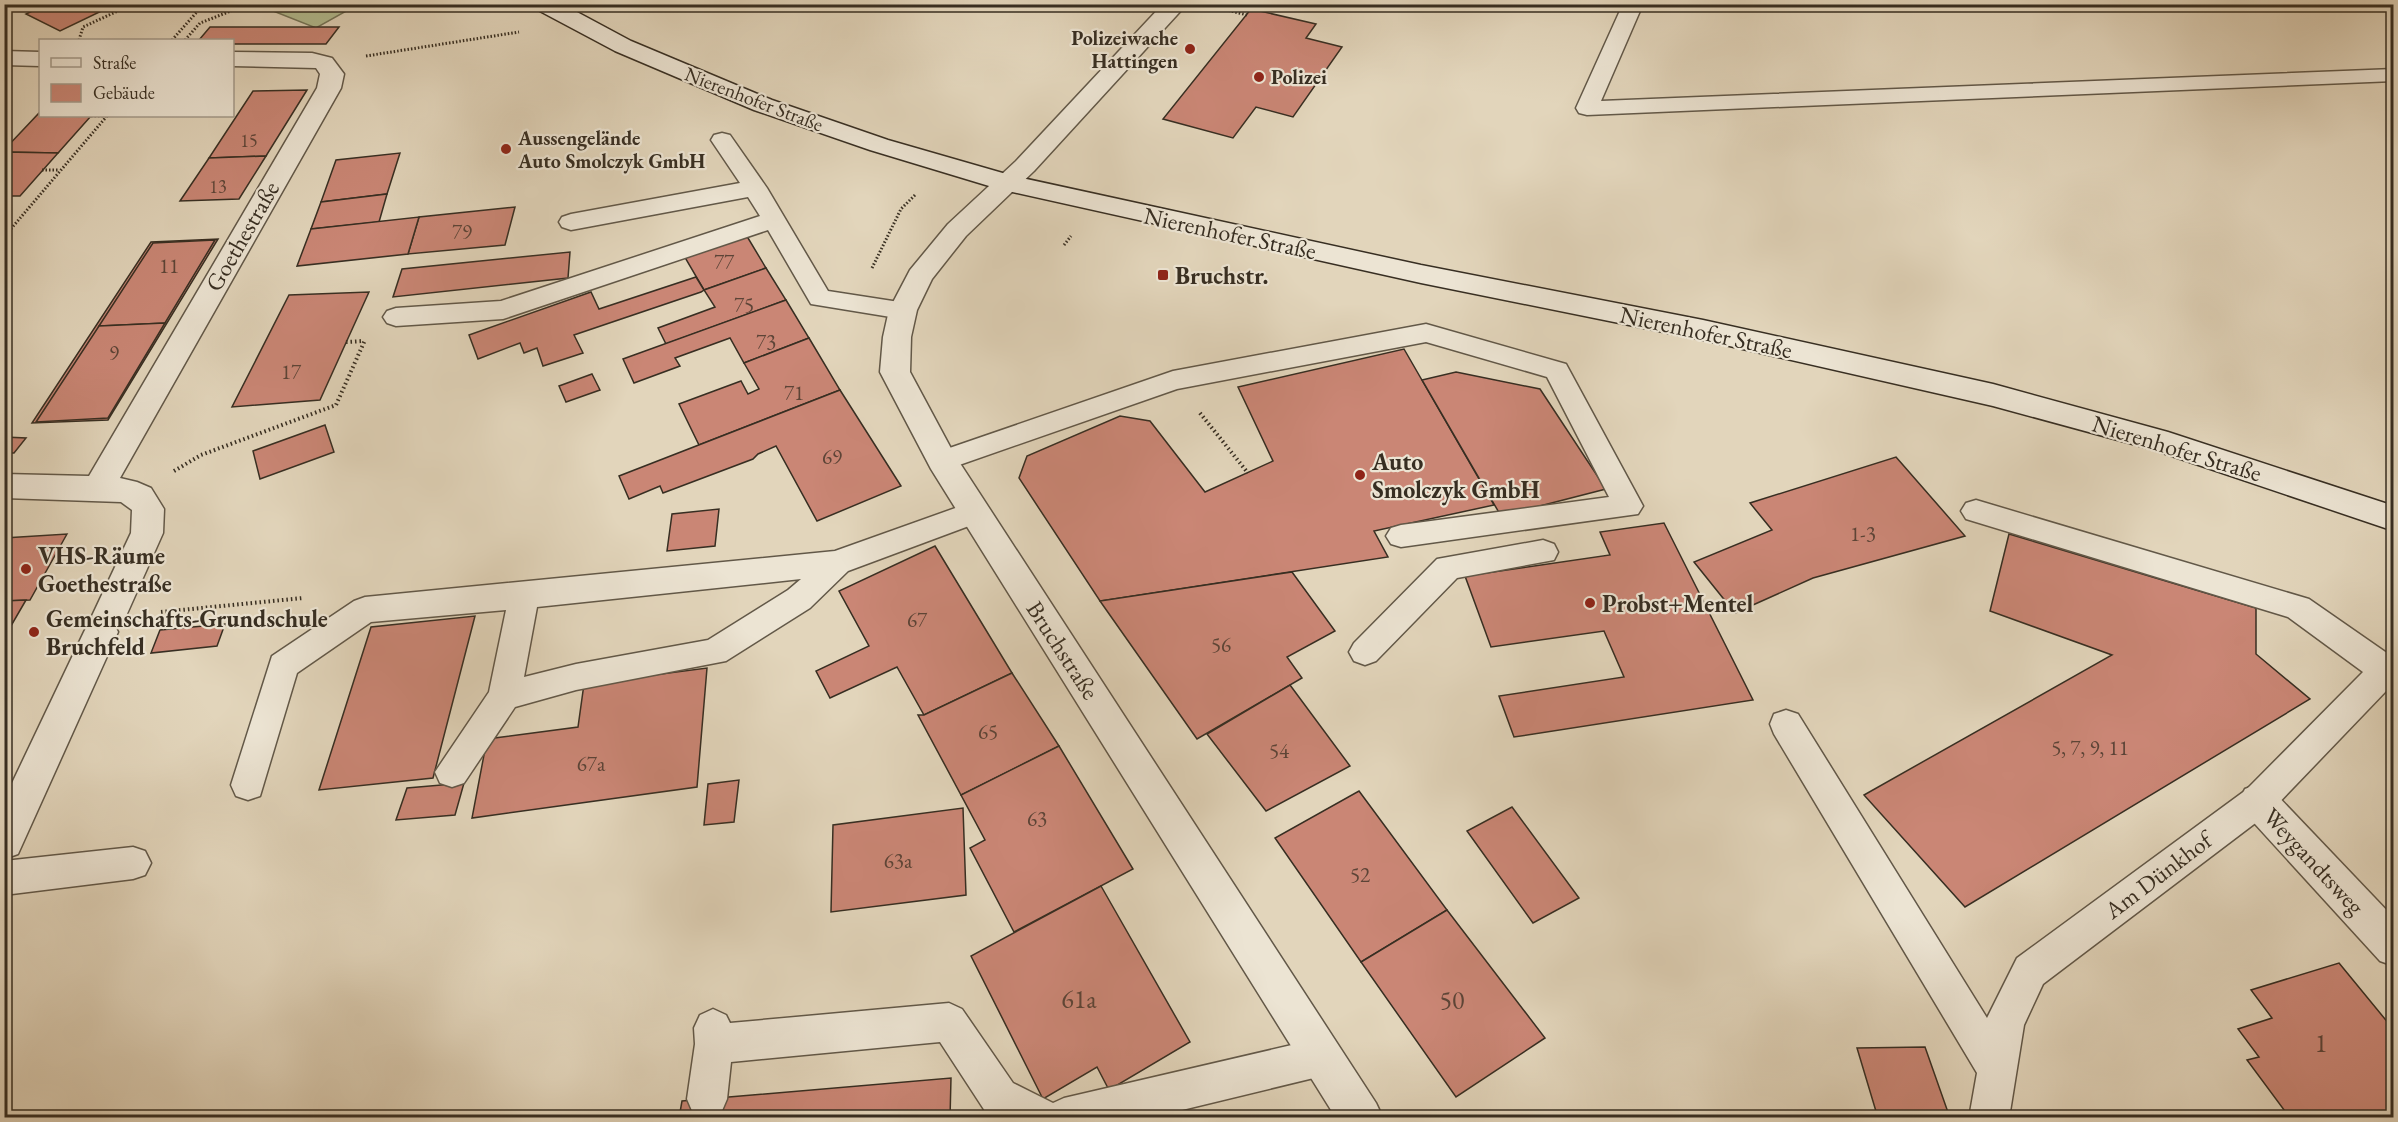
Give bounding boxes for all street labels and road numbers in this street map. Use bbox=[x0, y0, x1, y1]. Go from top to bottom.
street label: Nierenhofer Straße bbox=[681, 61, 827, 137]
street label: Goethestraße bbox=[198, 175, 286, 297]
street label: Nierenhofer Straße bbox=[1141, 200, 1319, 266]
street label: Nierenhofer Straße bbox=[1617, 299, 1795, 365]
street label: Nierenhofer Straße bbox=[2089, 408, 2265, 488]
street label: Bruchstraße bbox=[1020, 595, 1106, 705]
street label: Weygandtsweg bbox=[2257, 801, 2372, 921]
street label: Am Dünkhof bbox=[2097, 822, 2221, 926]

